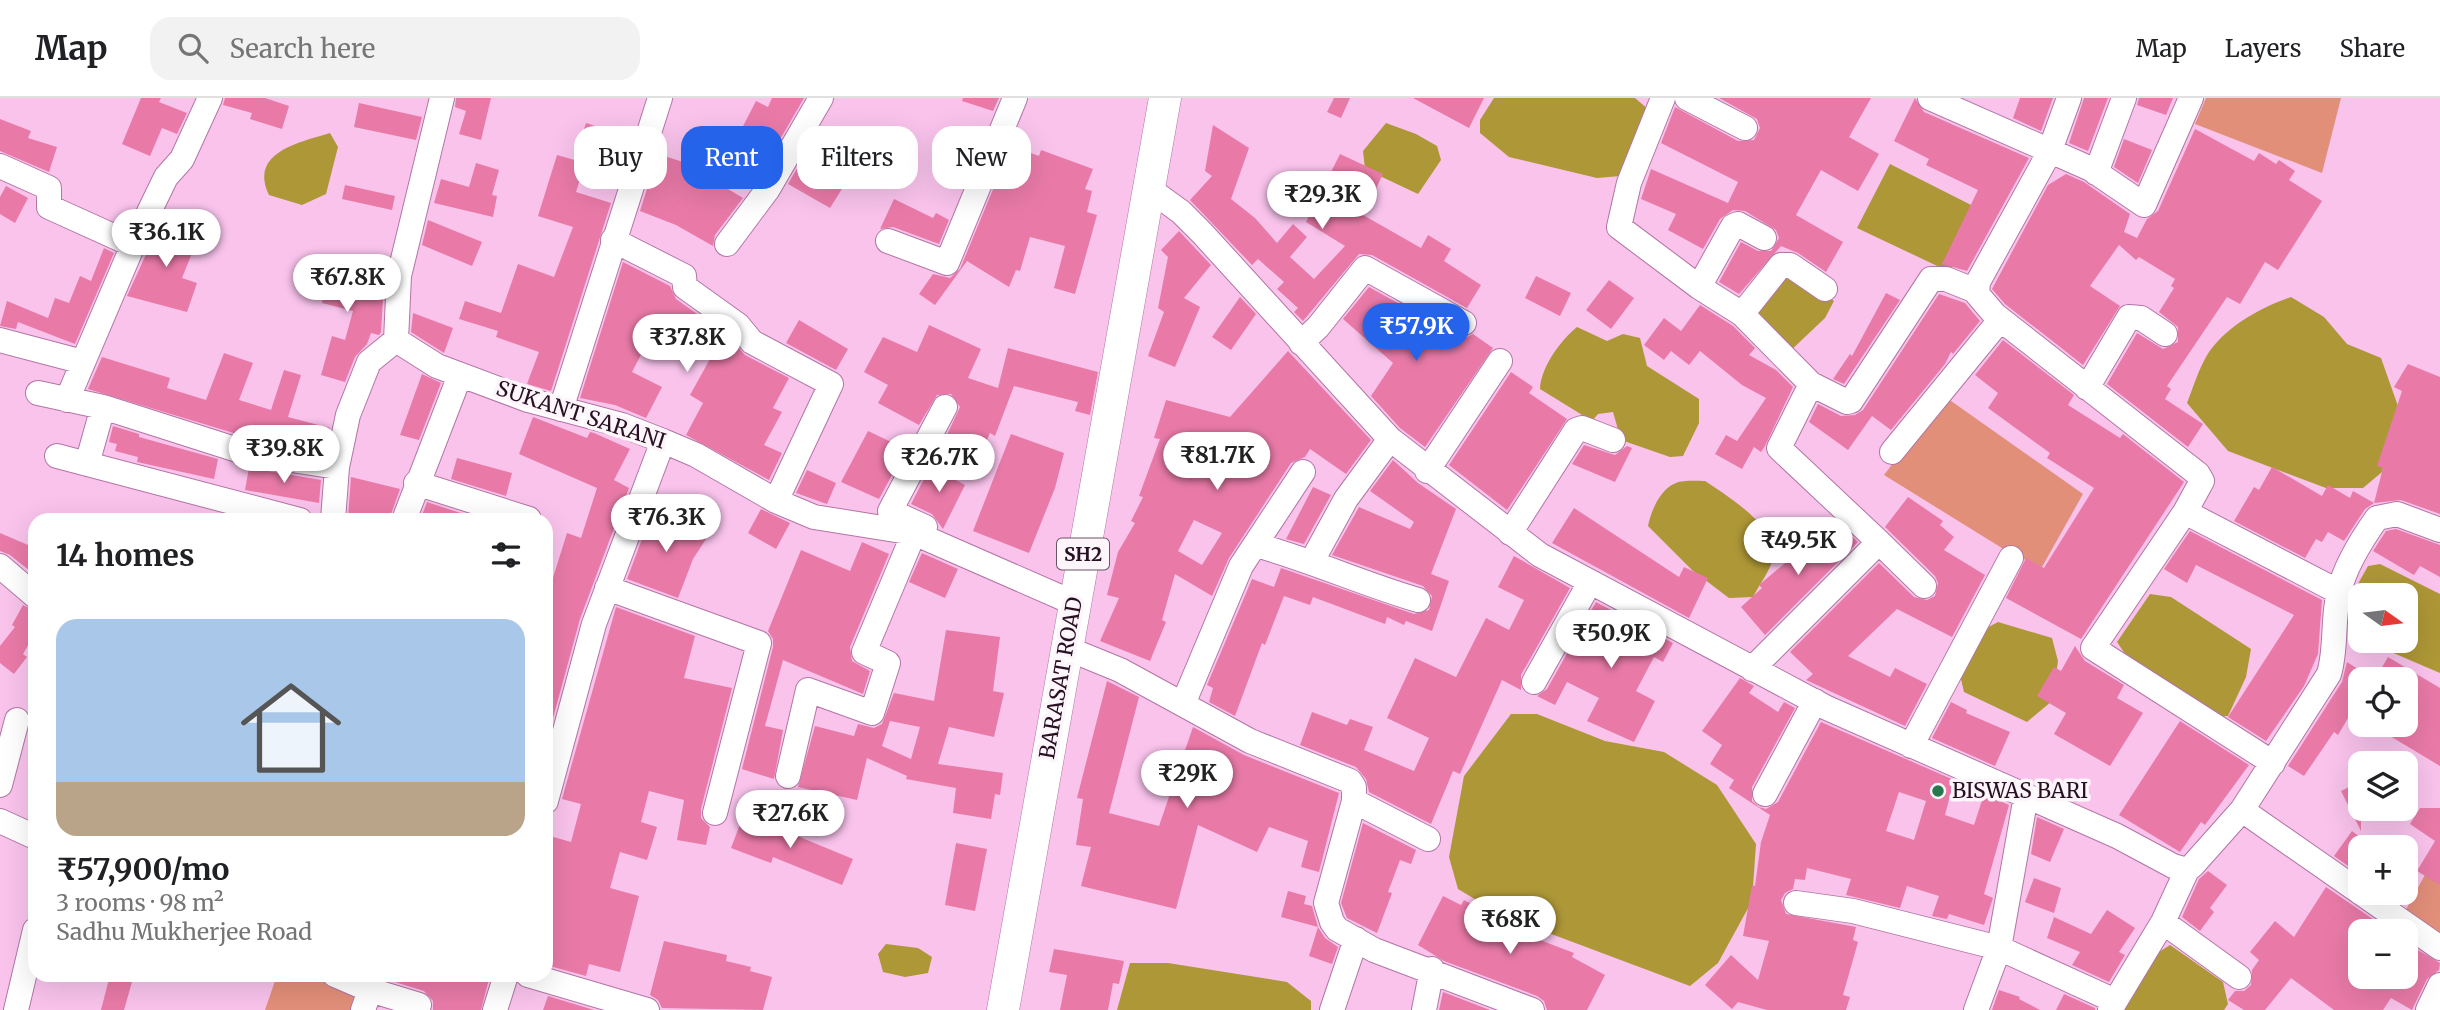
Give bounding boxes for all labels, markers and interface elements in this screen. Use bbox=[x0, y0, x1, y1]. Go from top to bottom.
search box bbox=[150, 17, 640, 80]
text: Map bbox=[35, 28, 108, 69]
icon: search bbox=[174, 29, 212, 67]
text: Search here bbox=[230, 32, 375, 65]
text: Map bbox=[2136, 33, 2187, 64]
text: Layers bbox=[2225, 33, 2301, 64]
text: Share bbox=[2339, 33, 2405, 64]
chip: Buy bbox=[574, 126, 667, 189]
chip: Rent bbox=[681, 126, 783, 189]
chip: Filters bbox=[797, 126, 918, 189]
chip: New bbox=[932, 126, 1031, 189]
pin: ₹29.3K bbox=[1265, 172, 1379, 231]
text: ₹29.3K bbox=[1283, 179, 1361, 208]
pin: ₹36.1K bbox=[109, 209, 223, 269]
text: ₹36.1K bbox=[128, 217, 204, 246]
pin: ₹67.8K bbox=[290, 254, 404, 314]
text: ₹67.8K bbox=[309, 262, 385, 291]
pin: ₹57.9K bbox=[1359, 303, 1473, 363]
text: ₹57.9K bbox=[1379, 311, 1453, 340]
pin: ₹37.8K bbox=[630, 314, 744, 374]
text: ₹37.8K bbox=[649, 322, 725, 351]
street label: SUKANT SARANI bbox=[493, 374, 669, 455]
pin: ₹39.8K bbox=[227, 426, 341, 485]
pin: ₹81.7K bbox=[1160, 432, 1274, 492]
text: ₹39.8K bbox=[245, 433, 323, 462]
pin: ₹26.7K bbox=[882, 434, 996, 494]
text: ₹81.7K bbox=[1179, 440, 1255, 469]
text: ₹26.7K bbox=[900, 442, 978, 471]
pin: ₹76.3K bbox=[609, 494, 723, 554]
text: ₹76.3K bbox=[627, 502, 705, 531]
pin: ₹49.5K bbox=[1741, 518, 1855, 577]
text: ₹49.5K bbox=[1760, 525, 1836, 554]
text: 14 homes bbox=[56, 536, 194, 574]
icon: filters bbox=[487, 536, 525, 574]
road number: SH2 bbox=[1057, 538, 1109, 569]
north arrow bbox=[2348, 583, 2418, 653]
map controls bbox=[2348, 583, 2418, 989]
street label: BARASAT ROAD bbox=[1033, 595, 1088, 761]
pin: ₹50.9K bbox=[1554, 610, 1668, 670]
text: ₹50.9K bbox=[1572, 618, 1650, 647]
icon: home bbox=[228, 665, 354, 791]
button: locate bbox=[2348, 667, 2418, 737]
pin: ₹29K bbox=[1146, 750, 1228, 810]
button: layers bbox=[2348, 751, 2418, 821]
text: ₹29K bbox=[1157, 758, 1217, 787]
place label: BISWAS BARI bbox=[1952, 777, 2088, 804]
marker: BISWAS BARI bbox=[1930, 783, 1946, 799]
pin: ₹27.6K bbox=[733, 790, 847, 850]
text: ₹27.6K bbox=[752, 798, 828, 827]
button: + bbox=[2348, 835, 2418, 905]
text: ₹57,900/mo bbox=[56, 850, 229, 888]
text: 3 rooms · 98 m² bbox=[56, 888, 224, 917]
pin: ₹68K bbox=[1469, 896, 1551, 956]
text: ₹68K bbox=[1480, 904, 1540, 933]
text: Sadhu Mukherjee Road bbox=[56, 917, 312, 946]
button: − bbox=[2348, 919, 2418, 989]

